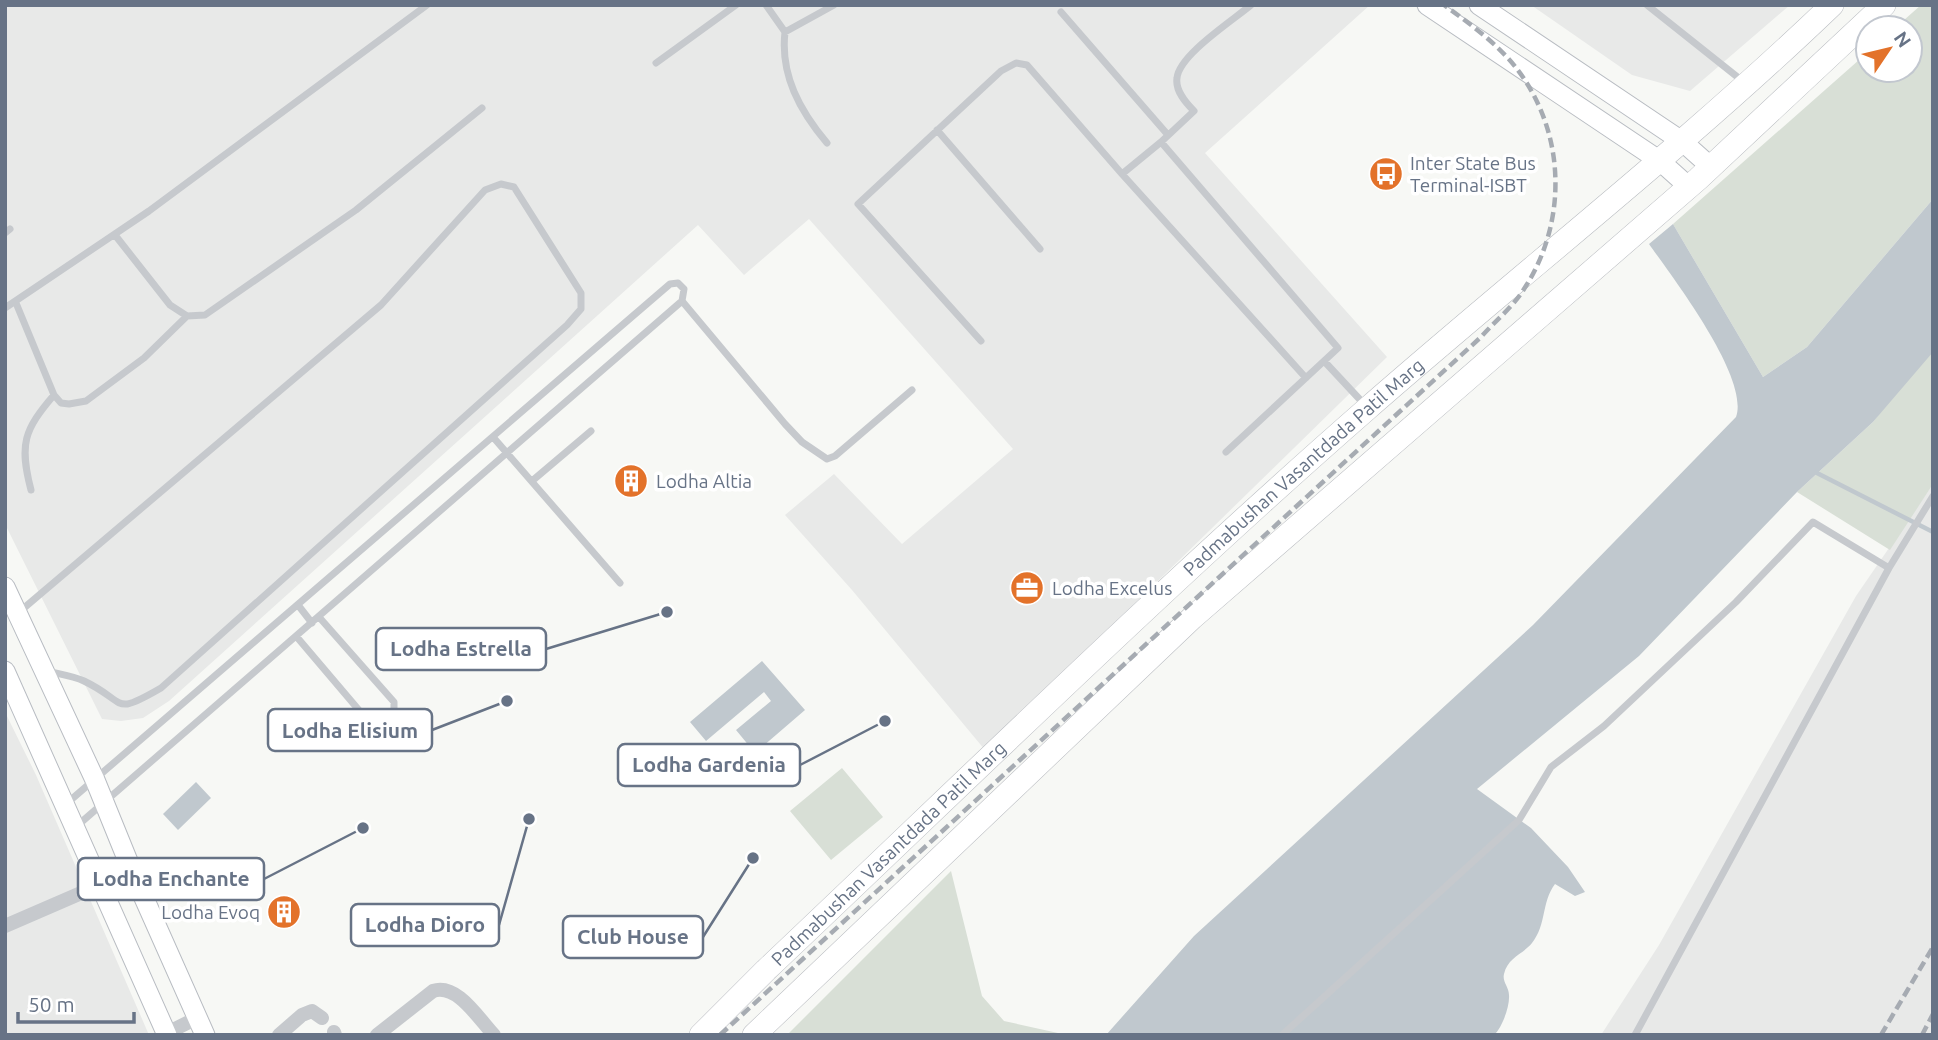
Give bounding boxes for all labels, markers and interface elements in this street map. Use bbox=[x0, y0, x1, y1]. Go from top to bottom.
north arrow bbox=[1854, 14, 1924, 84]
text: N bbox=[1890, 27, 1916, 51]
place label: Inter State Bus Terminal-ISBT bbox=[1410, 152, 1536, 196]
bus stop icon: Inter State Bus Terminal-ISBT bbox=[1367, 155, 1405, 193]
street label: Padmabushan Vasantdada Patil Marg bbox=[1178, 354, 1428, 580]
building icon: Lodha Altia bbox=[612, 462, 650, 500]
place label: Lodha Altia bbox=[656, 470, 752, 492]
office icon: Lodha Excelus bbox=[1008, 569, 1046, 607]
place label: Lodha Excelus bbox=[1052, 577, 1172, 599]
callout: Lodha Estrella bbox=[376, 628, 546, 670]
text: Lodha Estrella bbox=[390, 636, 532, 660]
callout: Lodha Elisium bbox=[268, 709, 432, 751]
text: Lodha Elisium bbox=[282, 718, 418, 742]
street label: Padmabushan Vasantdada Patil Marg bbox=[767, 737, 1010, 970]
callout: Lodha Gardenia bbox=[618, 744, 800, 786]
text: Lodha Gardenia bbox=[632, 752, 786, 776]
callout: Lodha Enchante bbox=[78, 858, 264, 900]
text: Lodha Enchante bbox=[92, 866, 250, 890]
building icon: Lodha Evoq bbox=[265, 893, 303, 931]
place label: Lodha Evoq bbox=[161, 901, 260, 923]
callout: Lodha Dioro bbox=[351, 904, 499, 946]
text: Lodha Dioro bbox=[365, 912, 485, 936]
callout: Club House bbox=[563, 916, 703, 958]
text: Club House bbox=[577, 924, 689, 948]
scale bar bbox=[18, 981, 133, 1025]
text: 50 m bbox=[28, 992, 75, 1016]

